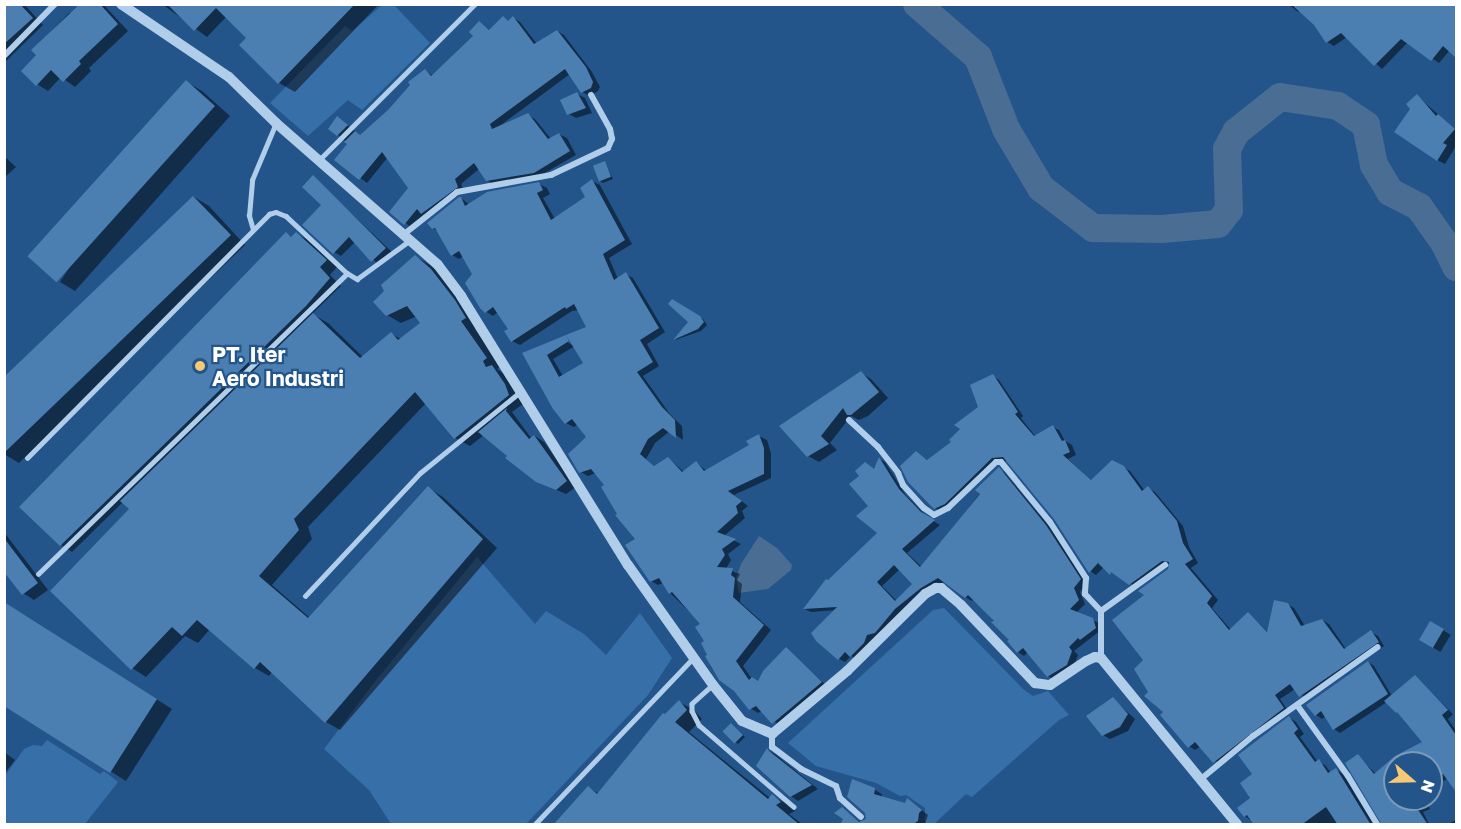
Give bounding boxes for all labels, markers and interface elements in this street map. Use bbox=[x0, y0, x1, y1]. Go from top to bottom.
place label: PT. Iter Aero Industri bbox=[212, 341, 344, 391]
marker: PT. Iter Aero Industri bbox=[193, 359, 207, 373]
north arrow bbox=[1383, 751, 1443, 811]
text: N bbox=[1417, 777, 1440, 796]

